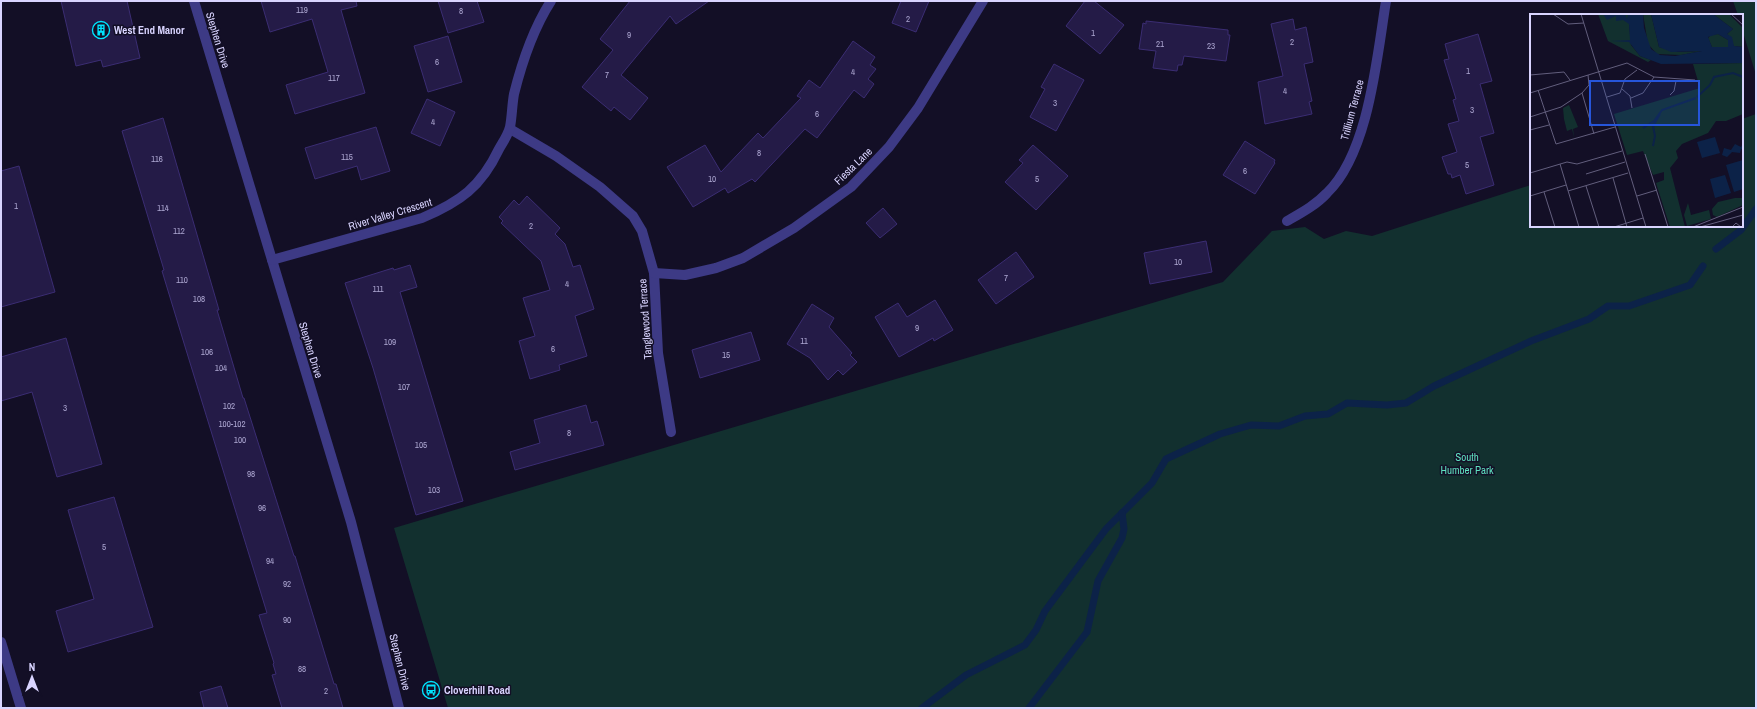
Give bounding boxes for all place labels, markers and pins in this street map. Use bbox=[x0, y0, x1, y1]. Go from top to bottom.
building icon: West End Manor bbox=[91, 20, 111, 40]
place label: West End Manor bbox=[114, 23, 185, 37]
bus stop icon: Cloverhill Road bbox=[421, 680, 441, 700]
place label: Cloverhill Road bbox=[444, 683, 510, 697]

